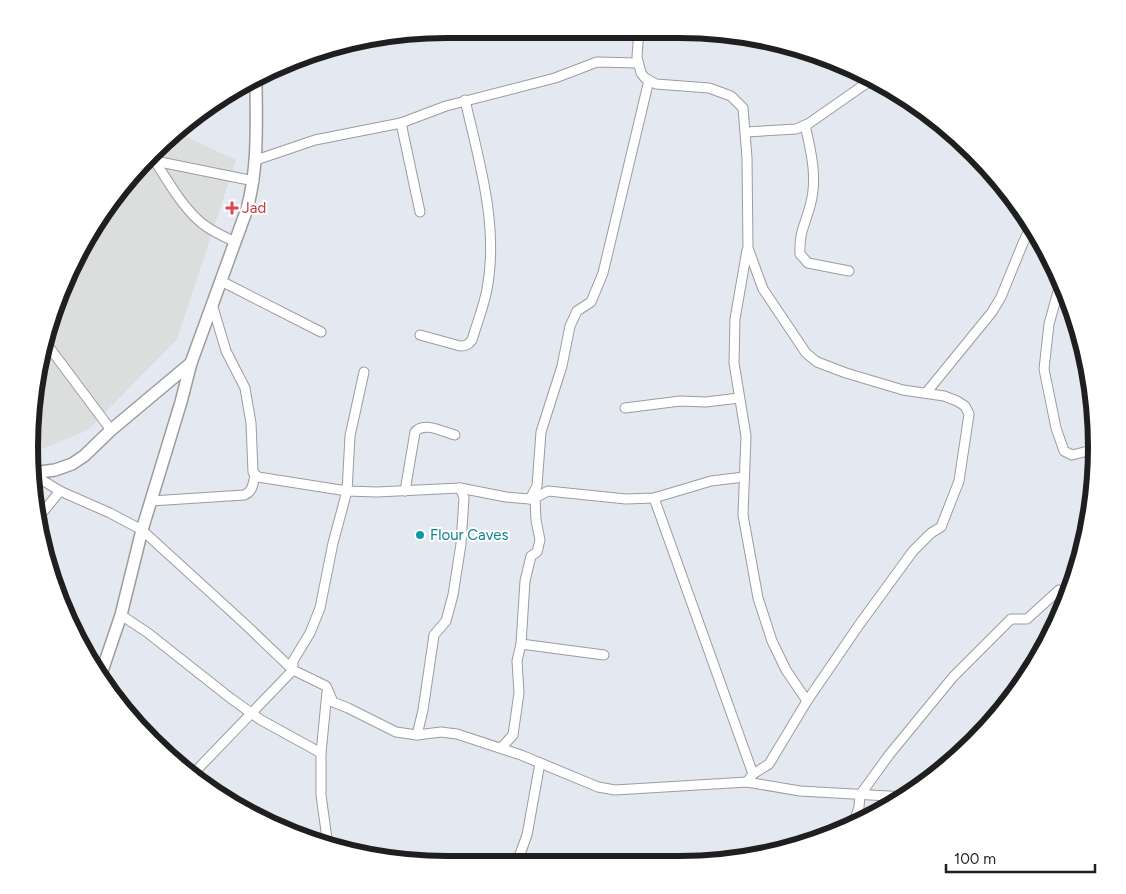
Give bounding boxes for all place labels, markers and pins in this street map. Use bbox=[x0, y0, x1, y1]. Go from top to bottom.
place label: Jad bbox=[242, 199, 266, 217]
marker: Jad bbox=[226, 202, 238, 214]
place label: Flour Caves bbox=[430, 526, 508, 544]
marker: Flour Caves bbox=[414, 529, 426, 541]

